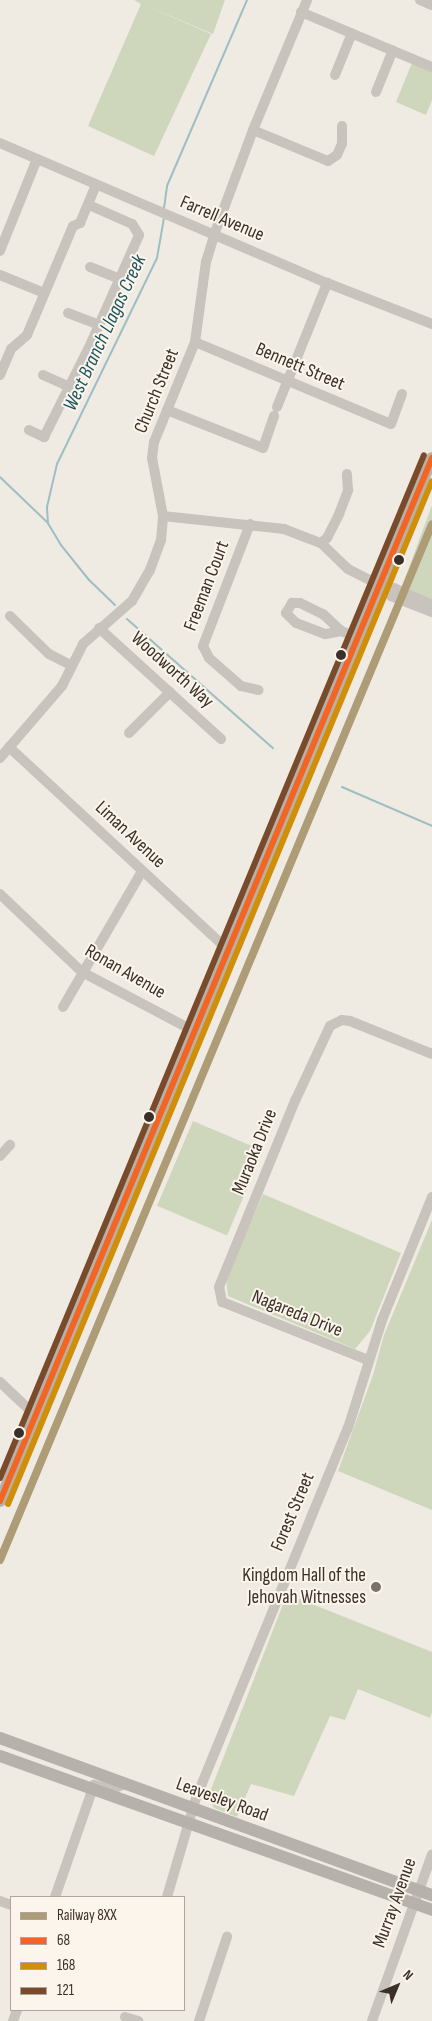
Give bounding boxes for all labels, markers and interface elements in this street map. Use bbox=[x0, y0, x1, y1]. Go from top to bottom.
street label: Farrell Avenue bbox=[177, 191, 267, 247]
water label: West Branch Llagas Creek bbox=[58, 251, 152, 415]
street label: Bennett Street bbox=[252, 338, 348, 396]
street label: Church Street bbox=[130, 345, 184, 437]
street label: Freeman Court bbox=[179, 538, 235, 634]
unlabelled marker bbox=[394, 555, 404, 565]
street label: Woodworth Way bbox=[126, 627, 218, 713]
unlabelled marker bbox=[336, 650, 346, 660]
street label: Liman Avenue bbox=[90, 797, 170, 873]
street label: Ronan Avenue bbox=[81, 940, 169, 1004]
street label: Muraoka Drive bbox=[228, 1106, 282, 1198]
unlabelled marker bbox=[144, 1112, 154, 1122]
street label: Nagareda Drive bbox=[248, 1285, 346, 1343]
unlabelled marker bbox=[14, 1428, 24, 1438]
street label: Forest Street bbox=[266, 1469, 320, 1555]
place label: Kingdom Hall of the Jehovah Witnesses bbox=[242, 1565, 366, 1609]
marker: Kingdom Hall of the Jehovah Witnesses bbox=[370, 1581, 382, 1593]
street label: Leavesley Road bbox=[173, 1773, 271, 1827]
street label: Murray Avenue bbox=[368, 1855, 422, 1951]
legend bbox=[10, 1896, 185, 2011]
text: Railway 8XX bbox=[57, 1906, 117, 1925]
text: 68 bbox=[57, 1931, 70, 1950]
text: 168 bbox=[57, 1956, 75, 1975]
north arrow bbox=[372, 1961, 422, 2011]
text: N bbox=[399, 1966, 417, 1984]
text: 121 bbox=[57, 1981, 74, 2000]

